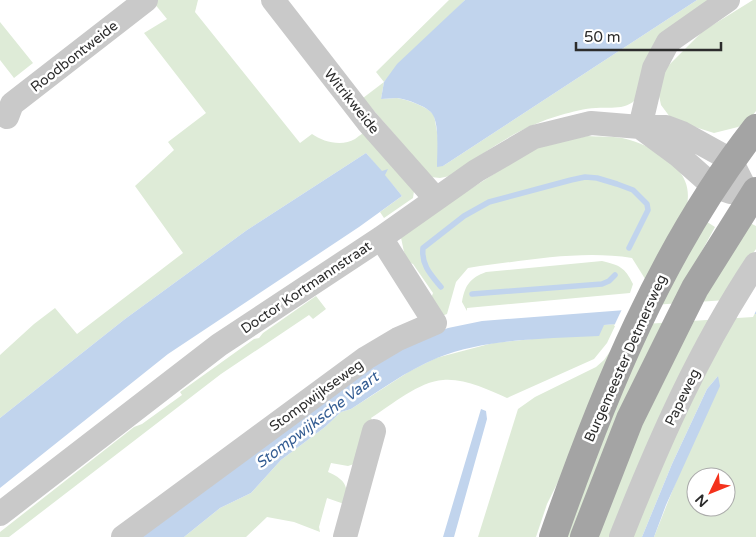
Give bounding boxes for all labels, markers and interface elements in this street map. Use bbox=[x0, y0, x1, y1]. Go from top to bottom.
street label: Roodbontweide bbox=[27, 17, 121, 96]
scale bar bbox=[576, 20, 721, 52]
text: 50 m bbox=[584, 28, 621, 46]
street label: Witrikweide bbox=[320, 65, 383, 137]
street label: Doctor Kortmannstraat bbox=[238, 237, 375, 337]
street label: Burgemeester Detmersweg bbox=[581, 272, 670, 445]
street label: Stompwijkseweg bbox=[266, 356, 366, 435]
street label: Papeweg bbox=[661, 366, 704, 429]
water label: Stompwijksche Vaart bbox=[252, 367, 384, 472]
north arrow bbox=[686, 467, 736, 517]
text: N bbox=[692, 491, 712, 510]

